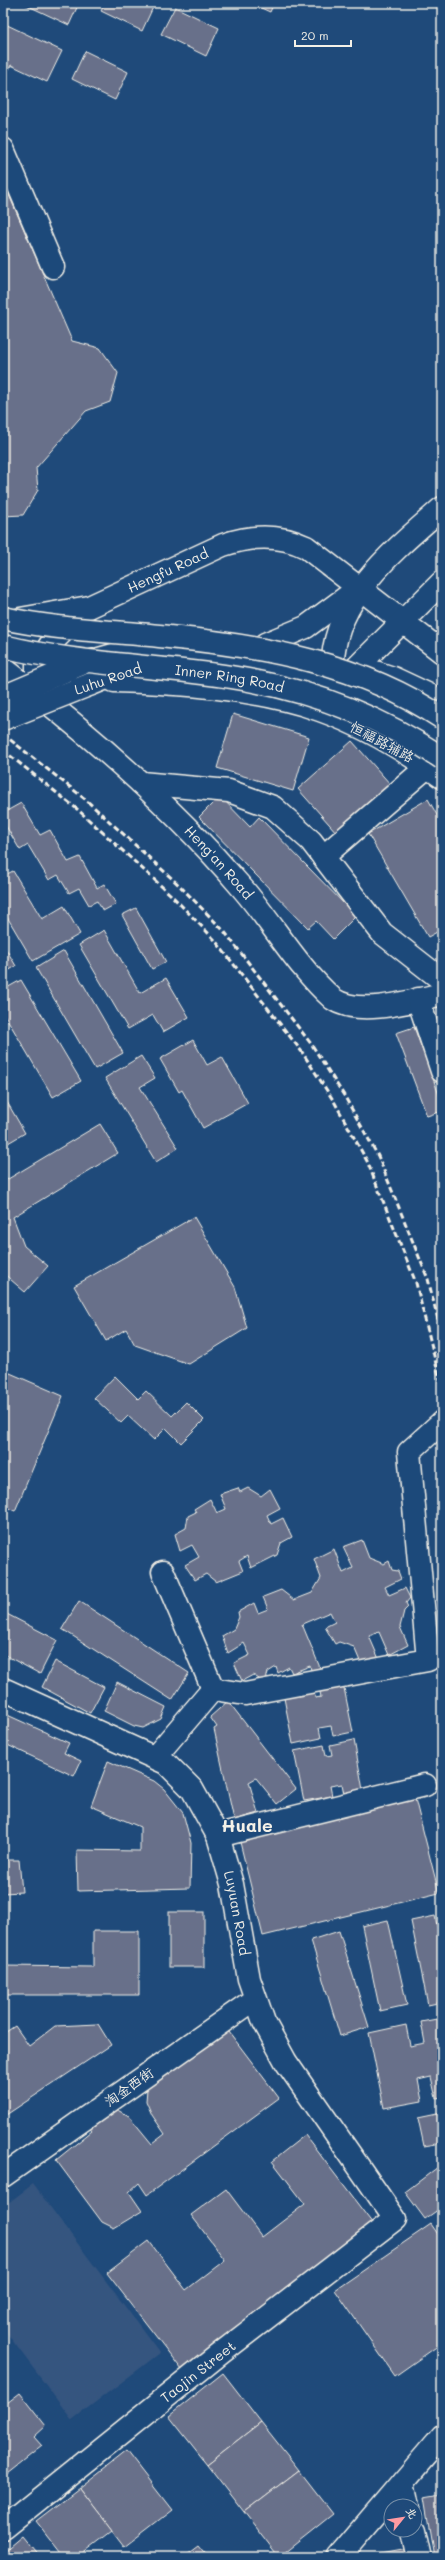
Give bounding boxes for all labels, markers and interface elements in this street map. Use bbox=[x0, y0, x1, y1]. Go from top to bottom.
scale bar bbox=[295, 22, 351, 48]
text: 20 m bbox=[301, 27, 329, 43]
street label: Hengfu Road bbox=[124, 543, 211, 597]
street label: Luhu Road bbox=[72, 658, 144, 699]
street label: Inner Ring Road bbox=[174, 660, 286, 697]
street label: 恒福路辅路 bbox=[347, 717, 418, 766]
street label: Heng'an Road bbox=[181, 821, 258, 903]
district label: Huale bbox=[221, 1813, 273, 1837]
street label: Luyuan Road bbox=[220, 1868, 255, 1957]
street label: 淘金西街 bbox=[100, 2063, 157, 2110]
street label: Taojin Street bbox=[156, 2336, 239, 2407]
north arrow bbox=[383, 2498, 423, 2538]
text: 北 bbox=[403, 2504, 421, 2521]

